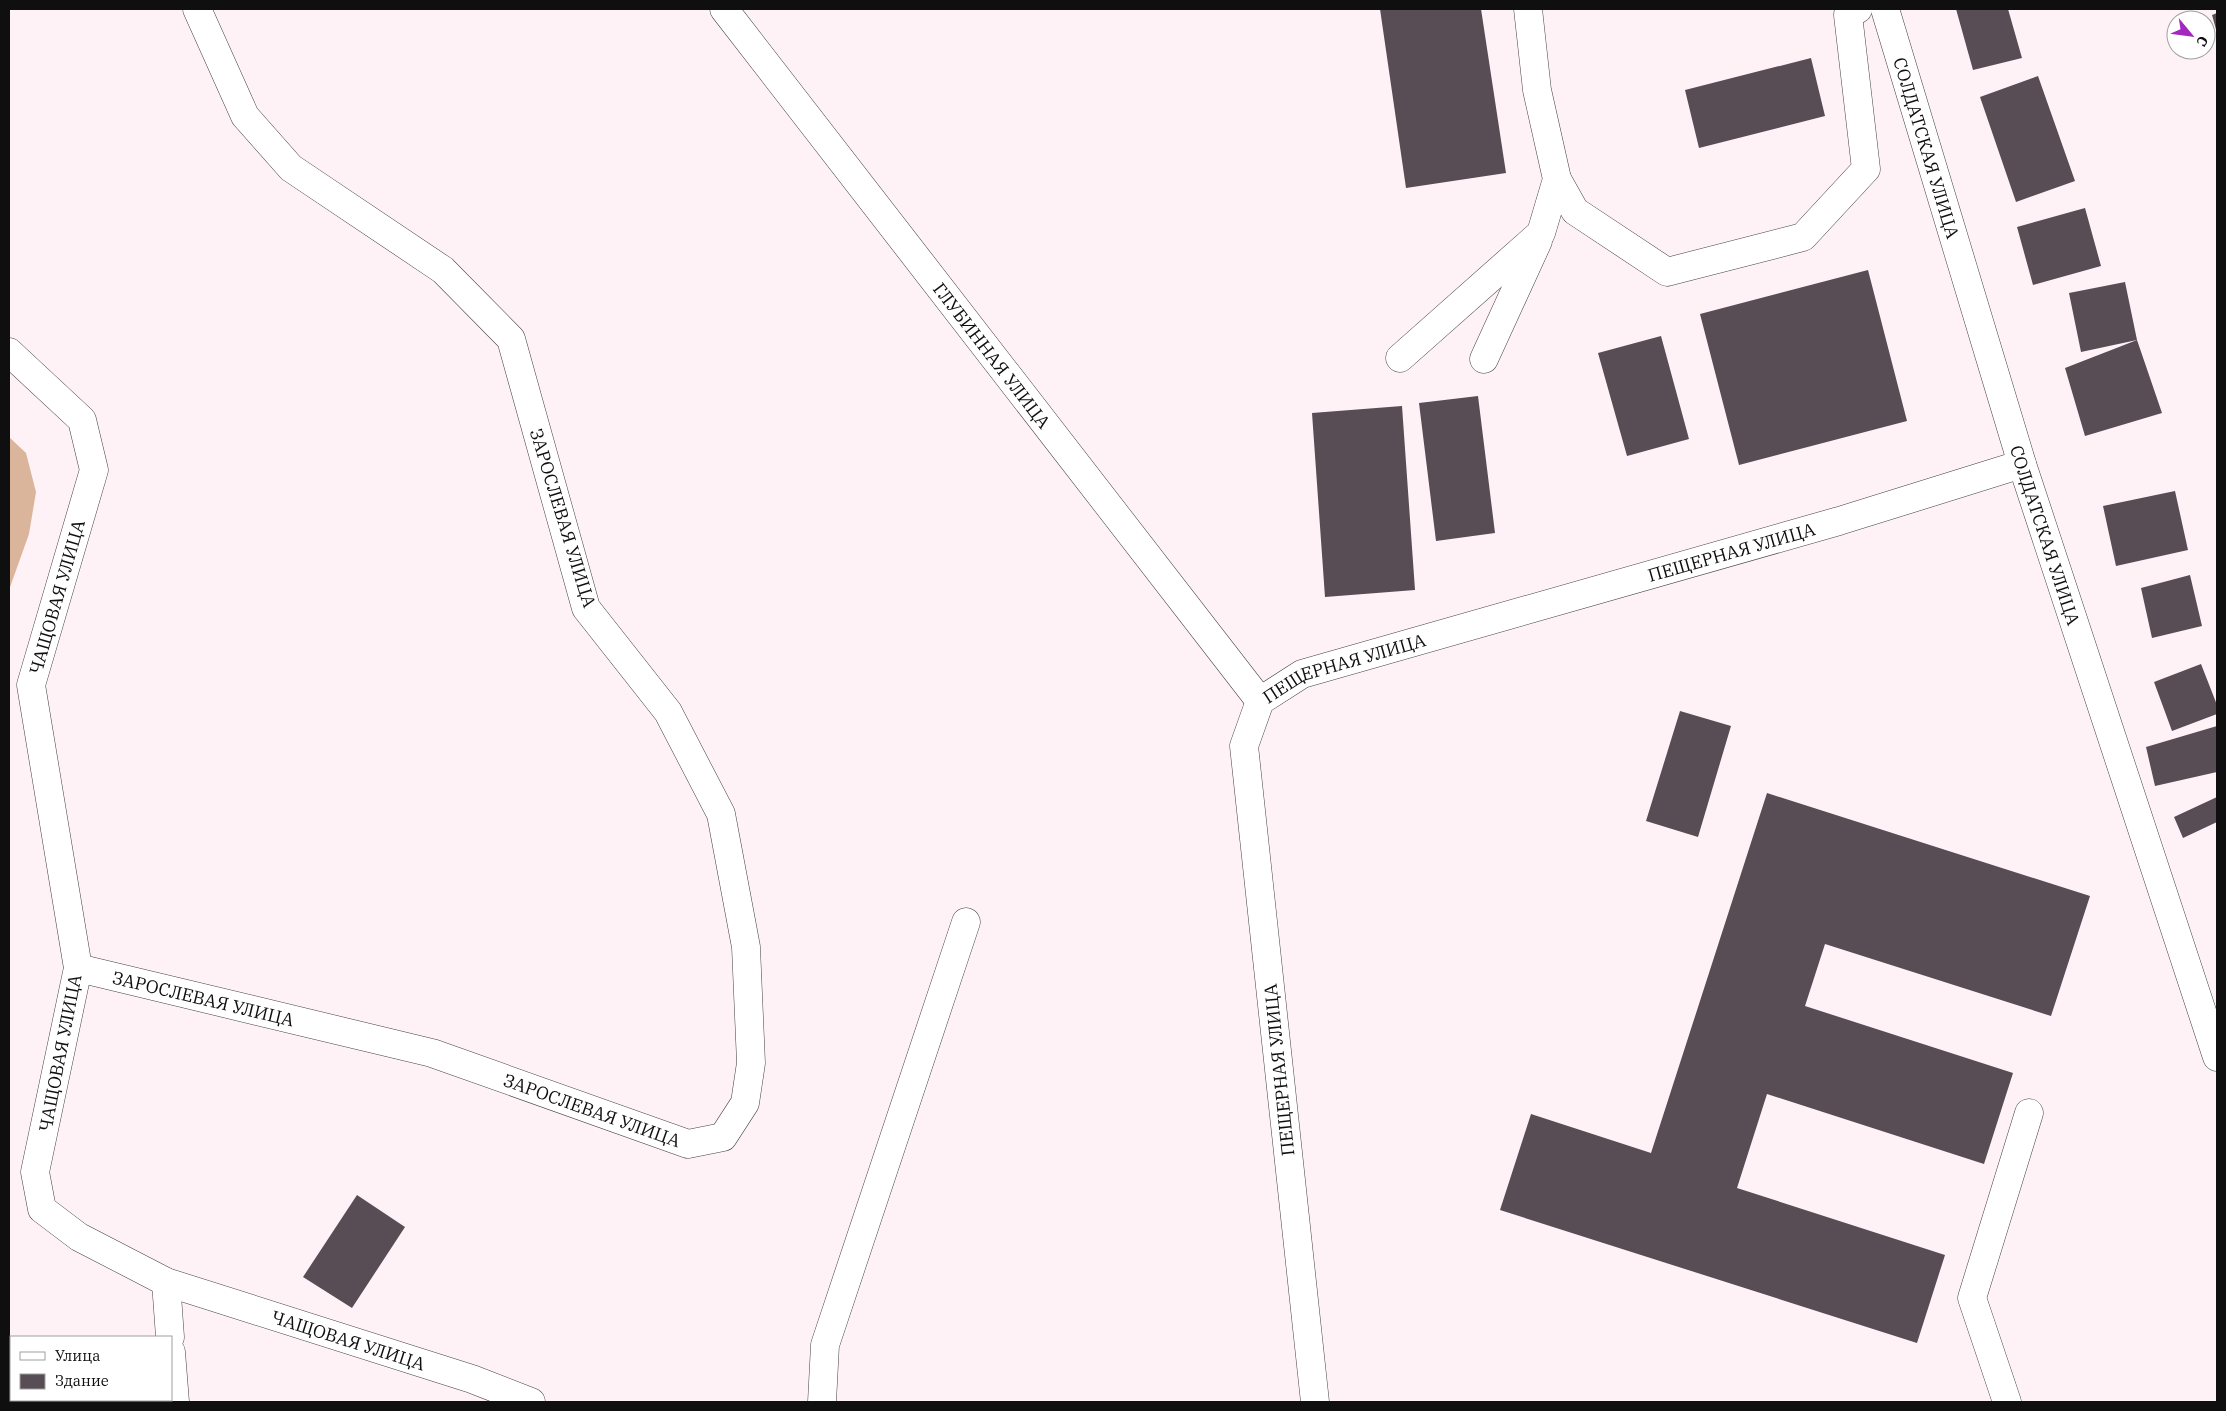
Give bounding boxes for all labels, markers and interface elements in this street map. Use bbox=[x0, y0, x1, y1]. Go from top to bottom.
north arrow bbox=[2166, 10, 2216, 60]
text: С bbox=[2192, 33, 2212, 50]
street label: СОЛДАТСКАЯ УЛИЦА bbox=[1889, 55, 1965, 242]
street label: ГЛУБИННАЯ УЛИЦА bbox=[928, 278, 1056, 433]
street label: ЗАРОСЛЕВАЯ УЛИЦА bbox=[525, 426, 601, 611]
street label: СОЛДАТСКАЯ УЛИЦА bbox=[2005, 442, 2086, 629]
street label: ЧАЩОВАЯ УЛИЦА bbox=[24, 516, 90, 677]
street label: ПЕЩЕРНАЯ УЛИЦА bbox=[1645, 517, 1818, 586]
street label: ПЕЩЕРНАЯ УЛИЦА bbox=[1258, 628, 1429, 708]
street label: ЗАРОСЛЕВАЯ УЛИЦА bbox=[110, 965, 297, 1031]
street label: ЧАЩОВАЯ УЛИЦА bbox=[33, 972, 87, 1134]
street label: ПЕЩЕРНАЯ УЛИЦА bbox=[1258, 982, 1299, 1157]
street label: ЗАРОСЛЕВАЯ УЛИЦА bbox=[501, 1068, 684, 1152]
street label: ЧАЩОВАЯ УЛИЦА bbox=[269, 1305, 429, 1375]
legend bbox=[10, 1336, 172, 1401]
text: Улица bbox=[55, 1346, 100, 1365]
text: Здание bbox=[55, 1371, 109, 1390]

